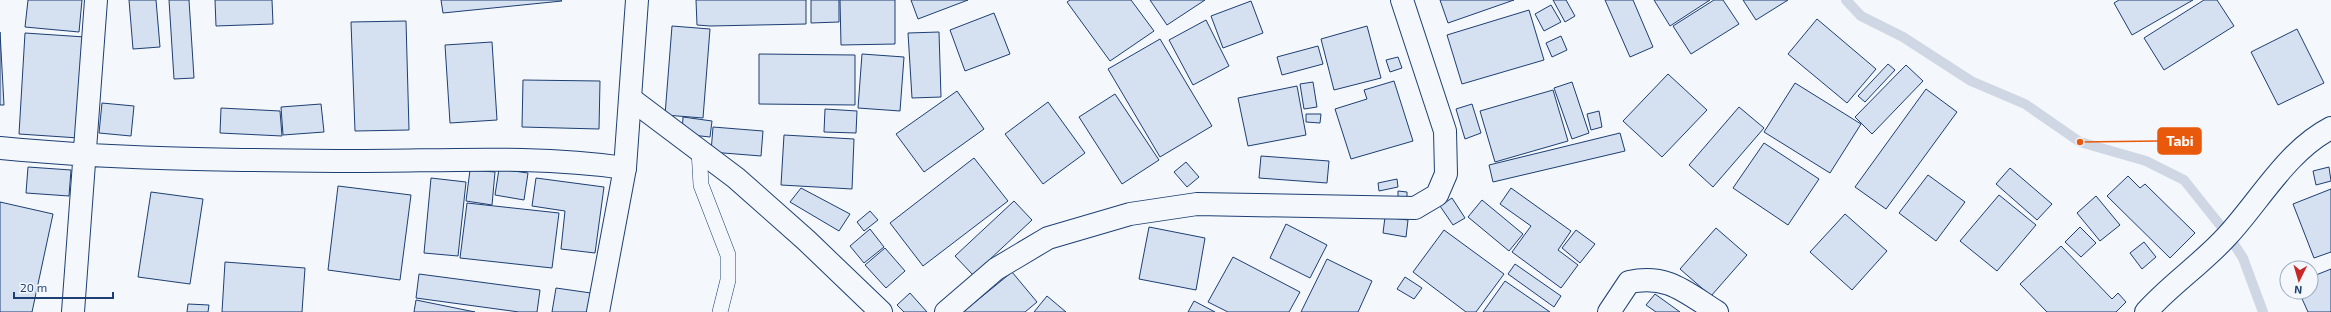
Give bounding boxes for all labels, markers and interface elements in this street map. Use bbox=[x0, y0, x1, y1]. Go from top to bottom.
callout: Tabi bbox=[2158, 128, 2201, 154]
text: Tabi bbox=[2166, 132, 2194, 149]
north arrow bbox=[2279, 260, 2319, 300]
scale bar bbox=[14, 274, 113, 300]
text: 20 m bbox=[20, 280, 47, 294]
text: N bbox=[2294, 284, 2303, 297]

